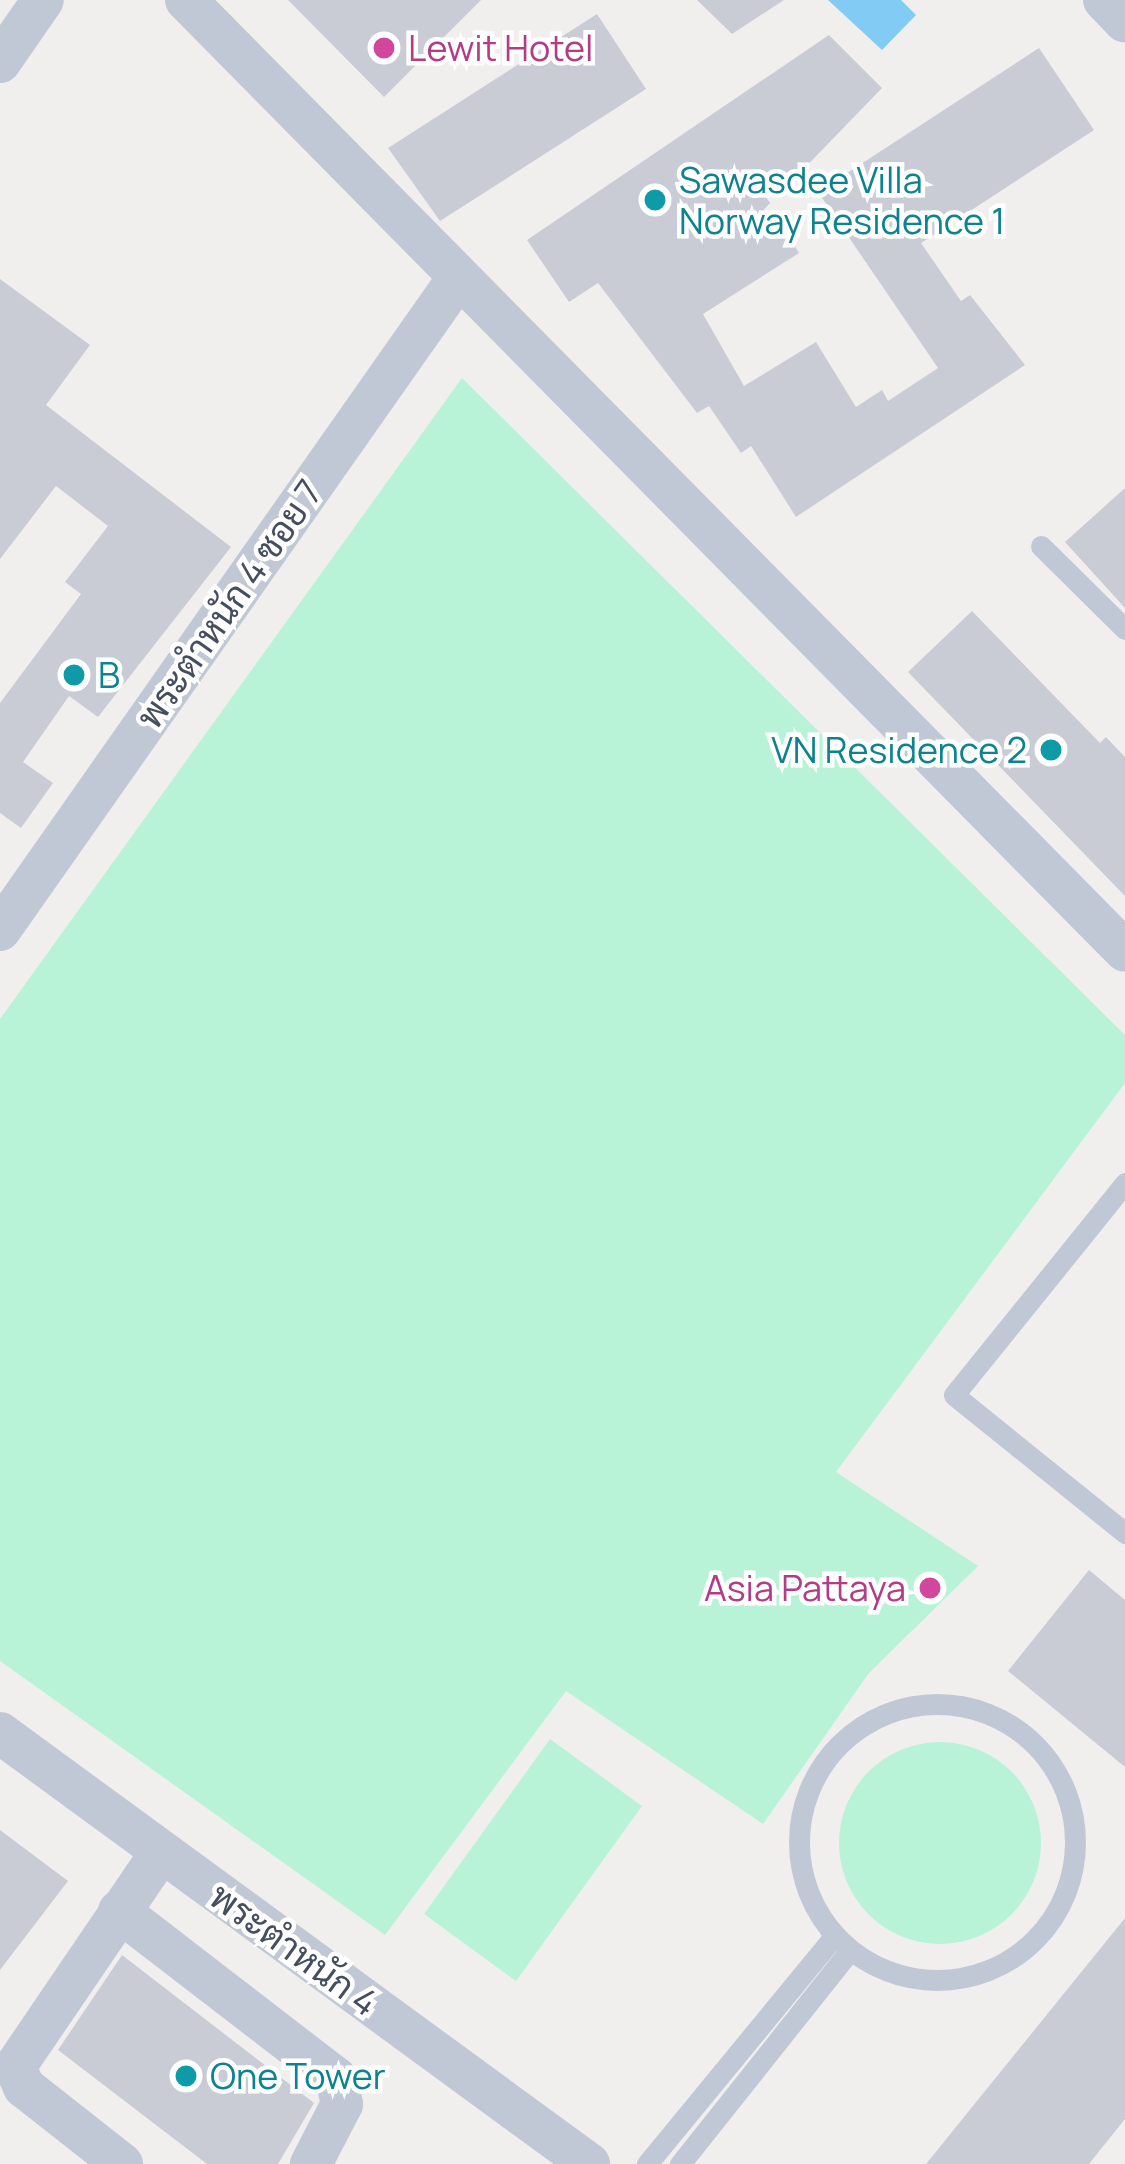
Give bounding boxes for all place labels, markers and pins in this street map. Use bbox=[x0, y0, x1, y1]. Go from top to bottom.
place label: Lewit Hotel bbox=[408, 26, 593, 70]
marker: Lewit Hotel bbox=[371, 35, 397, 61]
place label: Sawasdee Villa Norway Residence 1 bbox=[679, 157, 1005, 242]
marker: Sawasdee Villa Norway Residence 1 bbox=[642, 187, 668, 213]
place label: B bbox=[98, 653, 120, 697]
marker: B bbox=[61, 662, 87, 688]
place label: VN Residence 2 bbox=[771, 728, 1027, 772]
marker: VN Residence 2 bbox=[1038, 737, 1064, 763]
place label: Asia Pattaya bbox=[704, 1566, 906, 1610]
marker: Asia Pattaya bbox=[917, 1575, 943, 1601]
place label: One Tower bbox=[210, 2054, 386, 2098]
marker: One Tower bbox=[173, 2063, 199, 2089]

